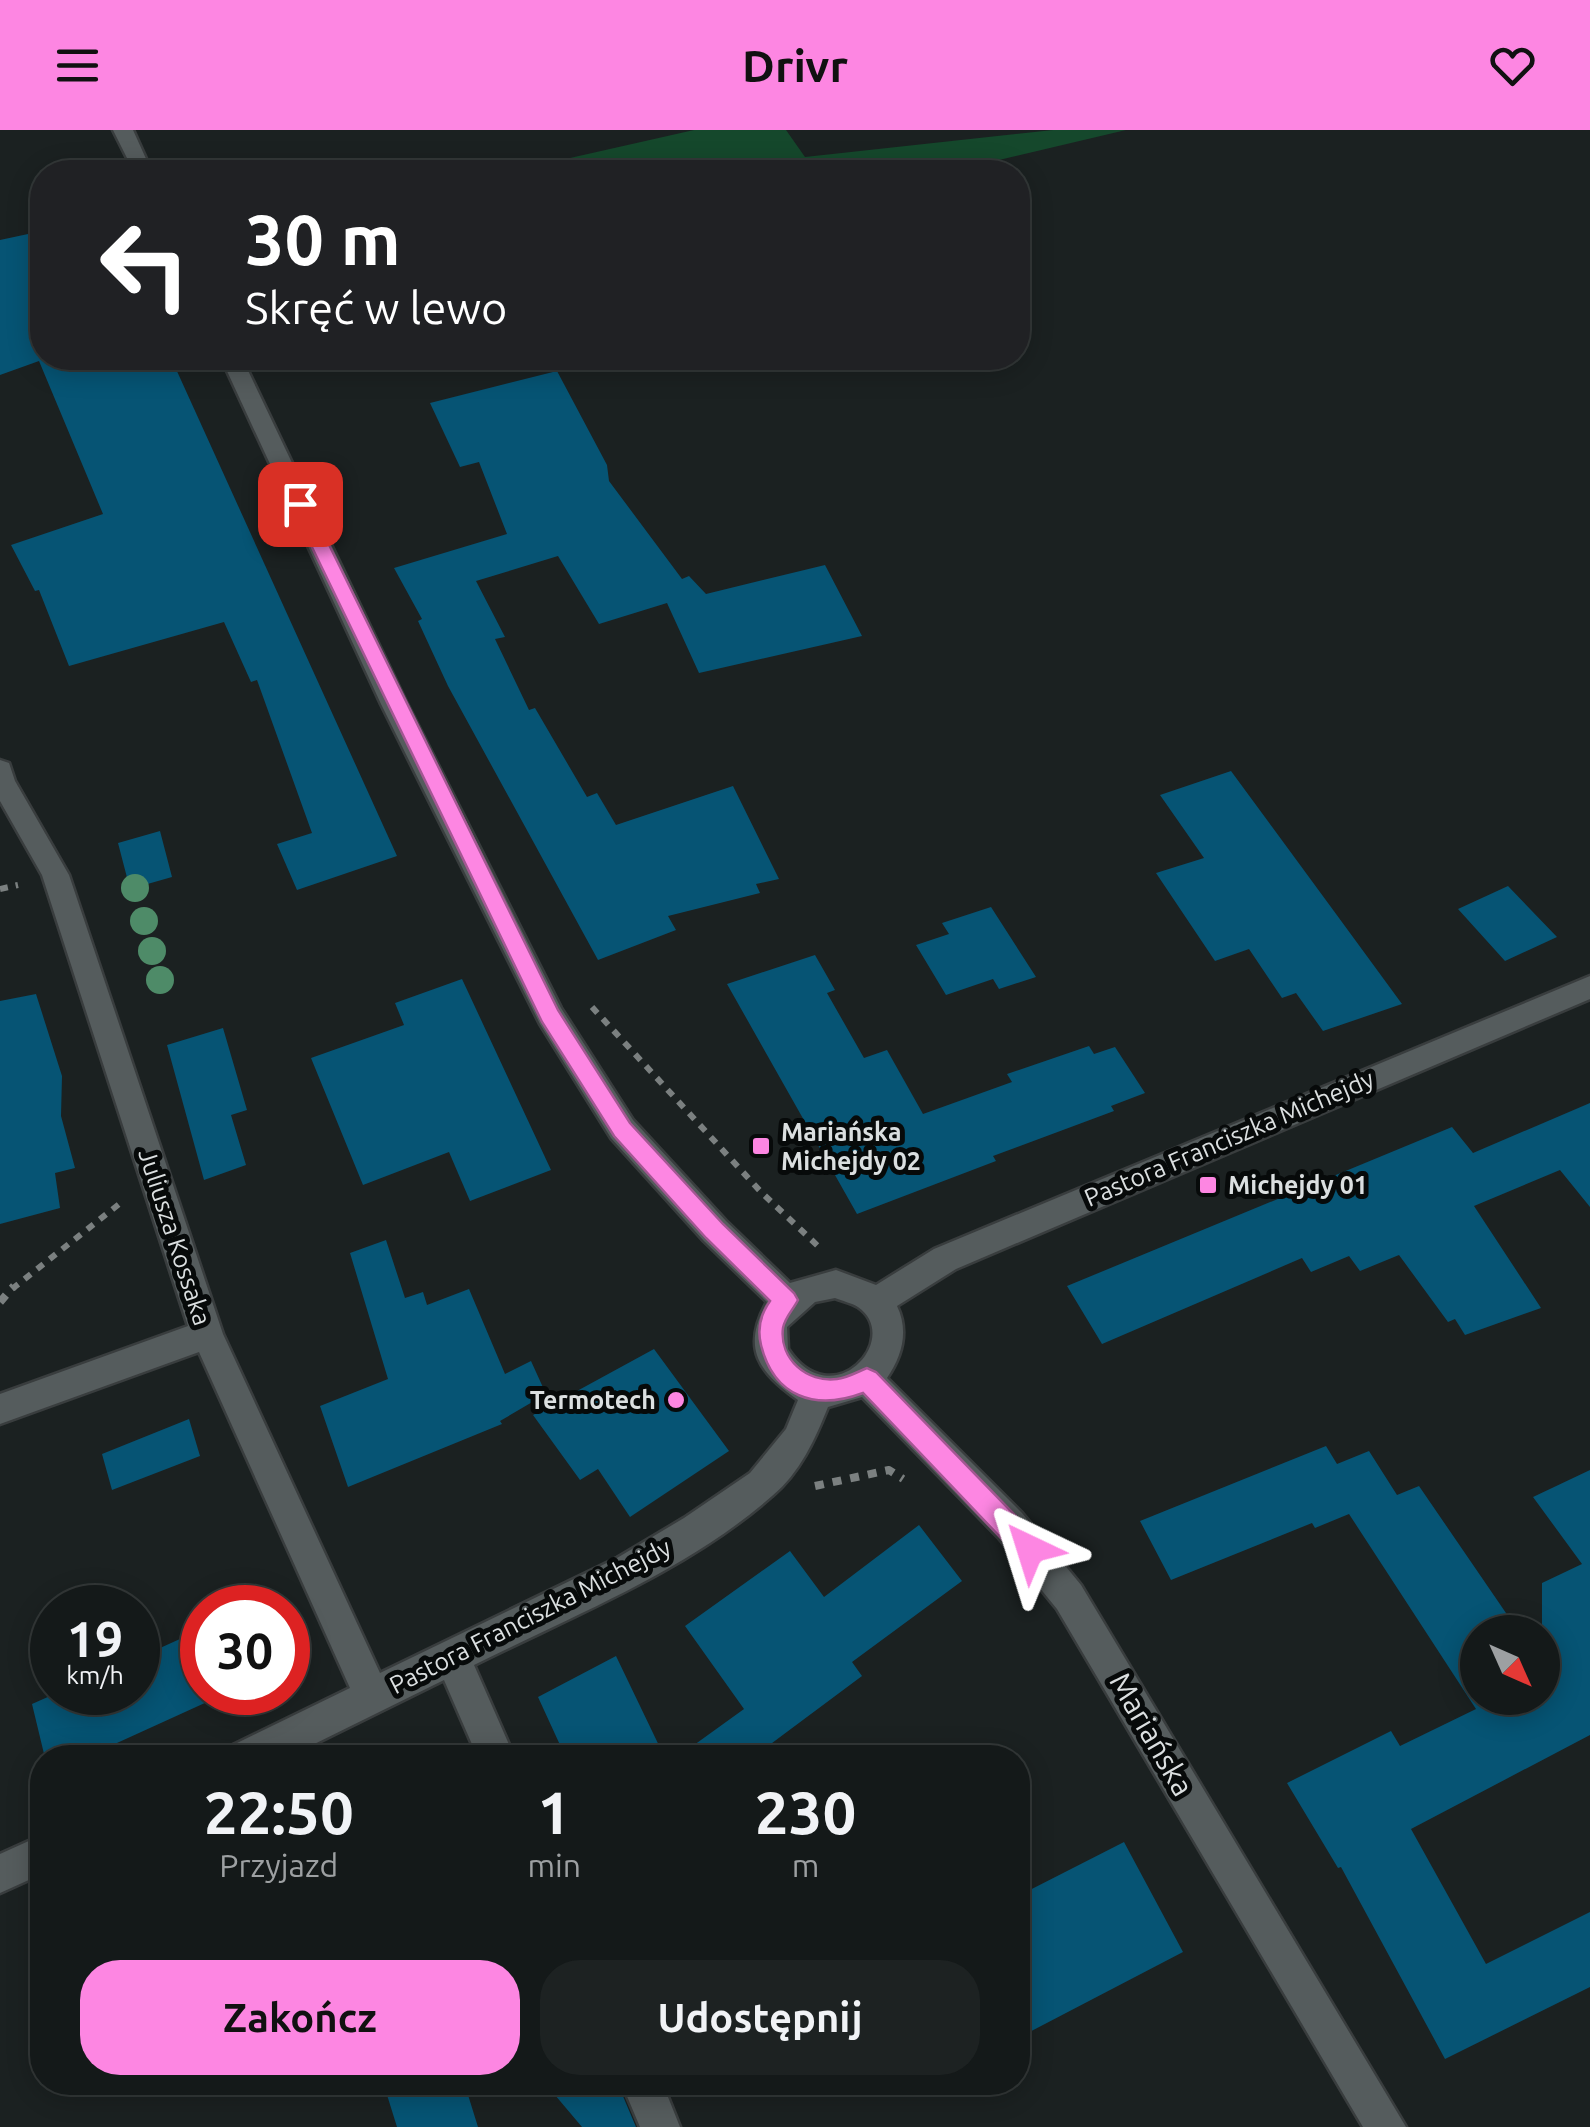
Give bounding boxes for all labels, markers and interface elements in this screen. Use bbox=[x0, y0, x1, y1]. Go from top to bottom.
icon: menu bbox=[50, 38, 105, 93]
icon: heart bbox=[1485, 38, 1540, 93]
text: Drivr bbox=[742, 40, 848, 91]
icon: left bbox=[80, 200, 210, 330]
text: 30 m bbox=[245, 200, 401, 278]
text: Skręć w lewo bbox=[245, 282, 507, 333]
pin bbox=[258, 462, 343, 547]
icon: arrive bbox=[273, 477, 328, 532]
street label: Pastora Franciszka Michejdy bbox=[1080, 1064, 1378, 1212]
place label: Mariańska Michejdy 02 bbox=[781, 1118, 921, 1175]
marker: Mariańska Michejdy 02 bbox=[750, 1135, 772, 1157]
street label: Juliusza Kossaka bbox=[133, 1145, 217, 1329]
place label: Michejdy 01 bbox=[1228, 1171, 1368, 1199]
marker: Michejdy 01 bbox=[1197, 1174, 1219, 1196]
place label: Termotech bbox=[530, 1386, 656, 1414]
marker: Termotech bbox=[665, 1389, 687, 1411]
position arrow bbox=[978, 1497, 1082, 1601]
street label: Pastora Franciszka Michejdy bbox=[385, 1533, 675, 1699]
speed limit sign: 30 bbox=[180, 1585, 310, 1715]
text: 19 bbox=[67, 1610, 123, 1666]
north arrow bbox=[1460, 1615, 1560, 1715]
map controls bbox=[1460, 1615, 1560, 1715]
text: km/h bbox=[66, 1661, 124, 1689]
street label: Mariańska bbox=[1103, 1666, 1201, 1802]
text: 22:50 bbox=[204, 1778, 354, 1845]
text: 1 bbox=[537, 1778, 571, 1845]
text: 230 bbox=[755, 1778, 856, 1845]
text: Przyjazd bbox=[219, 1847, 338, 1883]
text: min bbox=[527, 1847, 581, 1883]
text: m bbox=[792, 1847, 819, 1883]
button: Zakończ bbox=[80, 1960, 520, 2075]
button: Udostępnij bbox=[540, 1960, 980, 2075]

